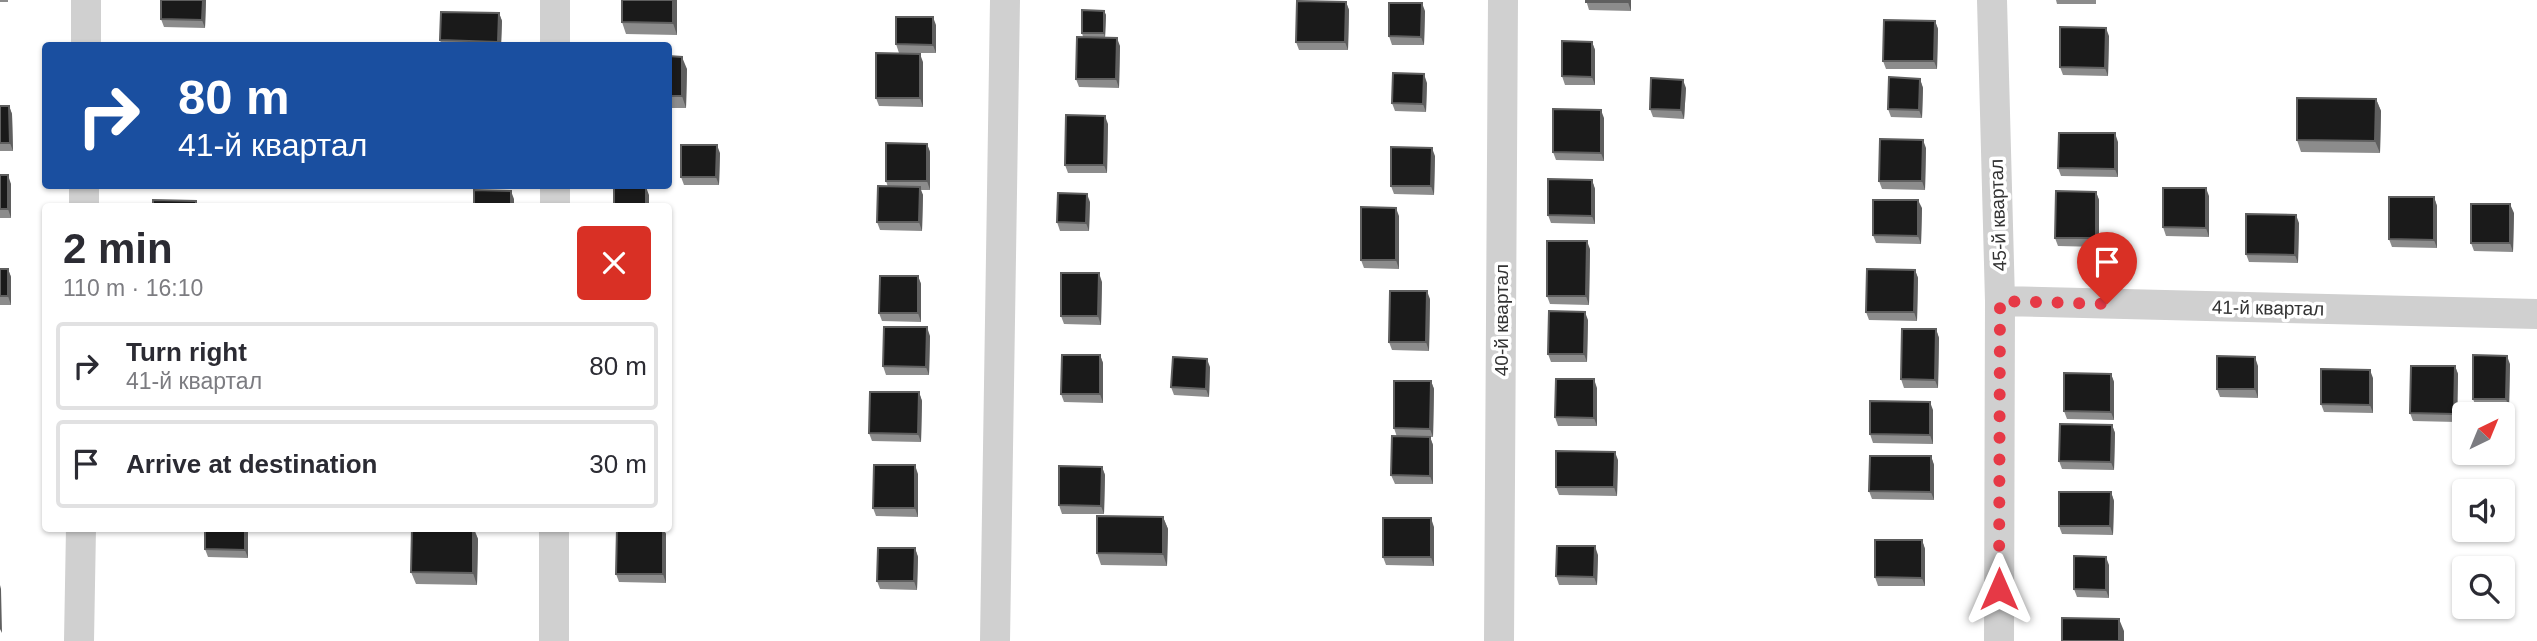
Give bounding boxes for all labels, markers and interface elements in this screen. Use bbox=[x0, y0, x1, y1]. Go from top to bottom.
icon: right bbox=[63, 70, 154, 161]
text: 80 m bbox=[178, 70, 290, 124]
text: 41-й квартал bbox=[178, 127, 367, 163]
street label: 45-й квартал bbox=[1986, 158, 2010, 272]
text: 2 min bbox=[63, 225, 173, 272]
button: close bbox=[577, 226, 651, 300]
pin bbox=[2077, 232, 2137, 304]
icon: arrive bbox=[2088, 243, 2126, 281]
street label: 40-й квартал bbox=[1491, 264, 1512, 376]
text: 110 m · 16:10 bbox=[63, 275, 203, 301]
street label: 41-й квартал bbox=[2212, 297, 2324, 319]
text: Turn right bbox=[126, 337, 247, 367]
icon: right bbox=[67, 347, 105, 385]
text: 80 m bbox=[589, 351, 647, 381]
text: 41-й квартал bbox=[126, 368, 262, 394]
north arrow bbox=[2452, 402, 2515, 466]
map controls bbox=[2452, 402, 2515, 619]
icon: arrive bbox=[67, 445, 105, 483]
text: Arrive at destination bbox=[126, 449, 377, 479]
text: 30 m bbox=[589, 449, 647, 479]
button: sound bbox=[2452, 479, 2515, 542]
position arrow bbox=[1962, 552, 2036, 626]
button: search bbox=[2452, 556, 2515, 619]

